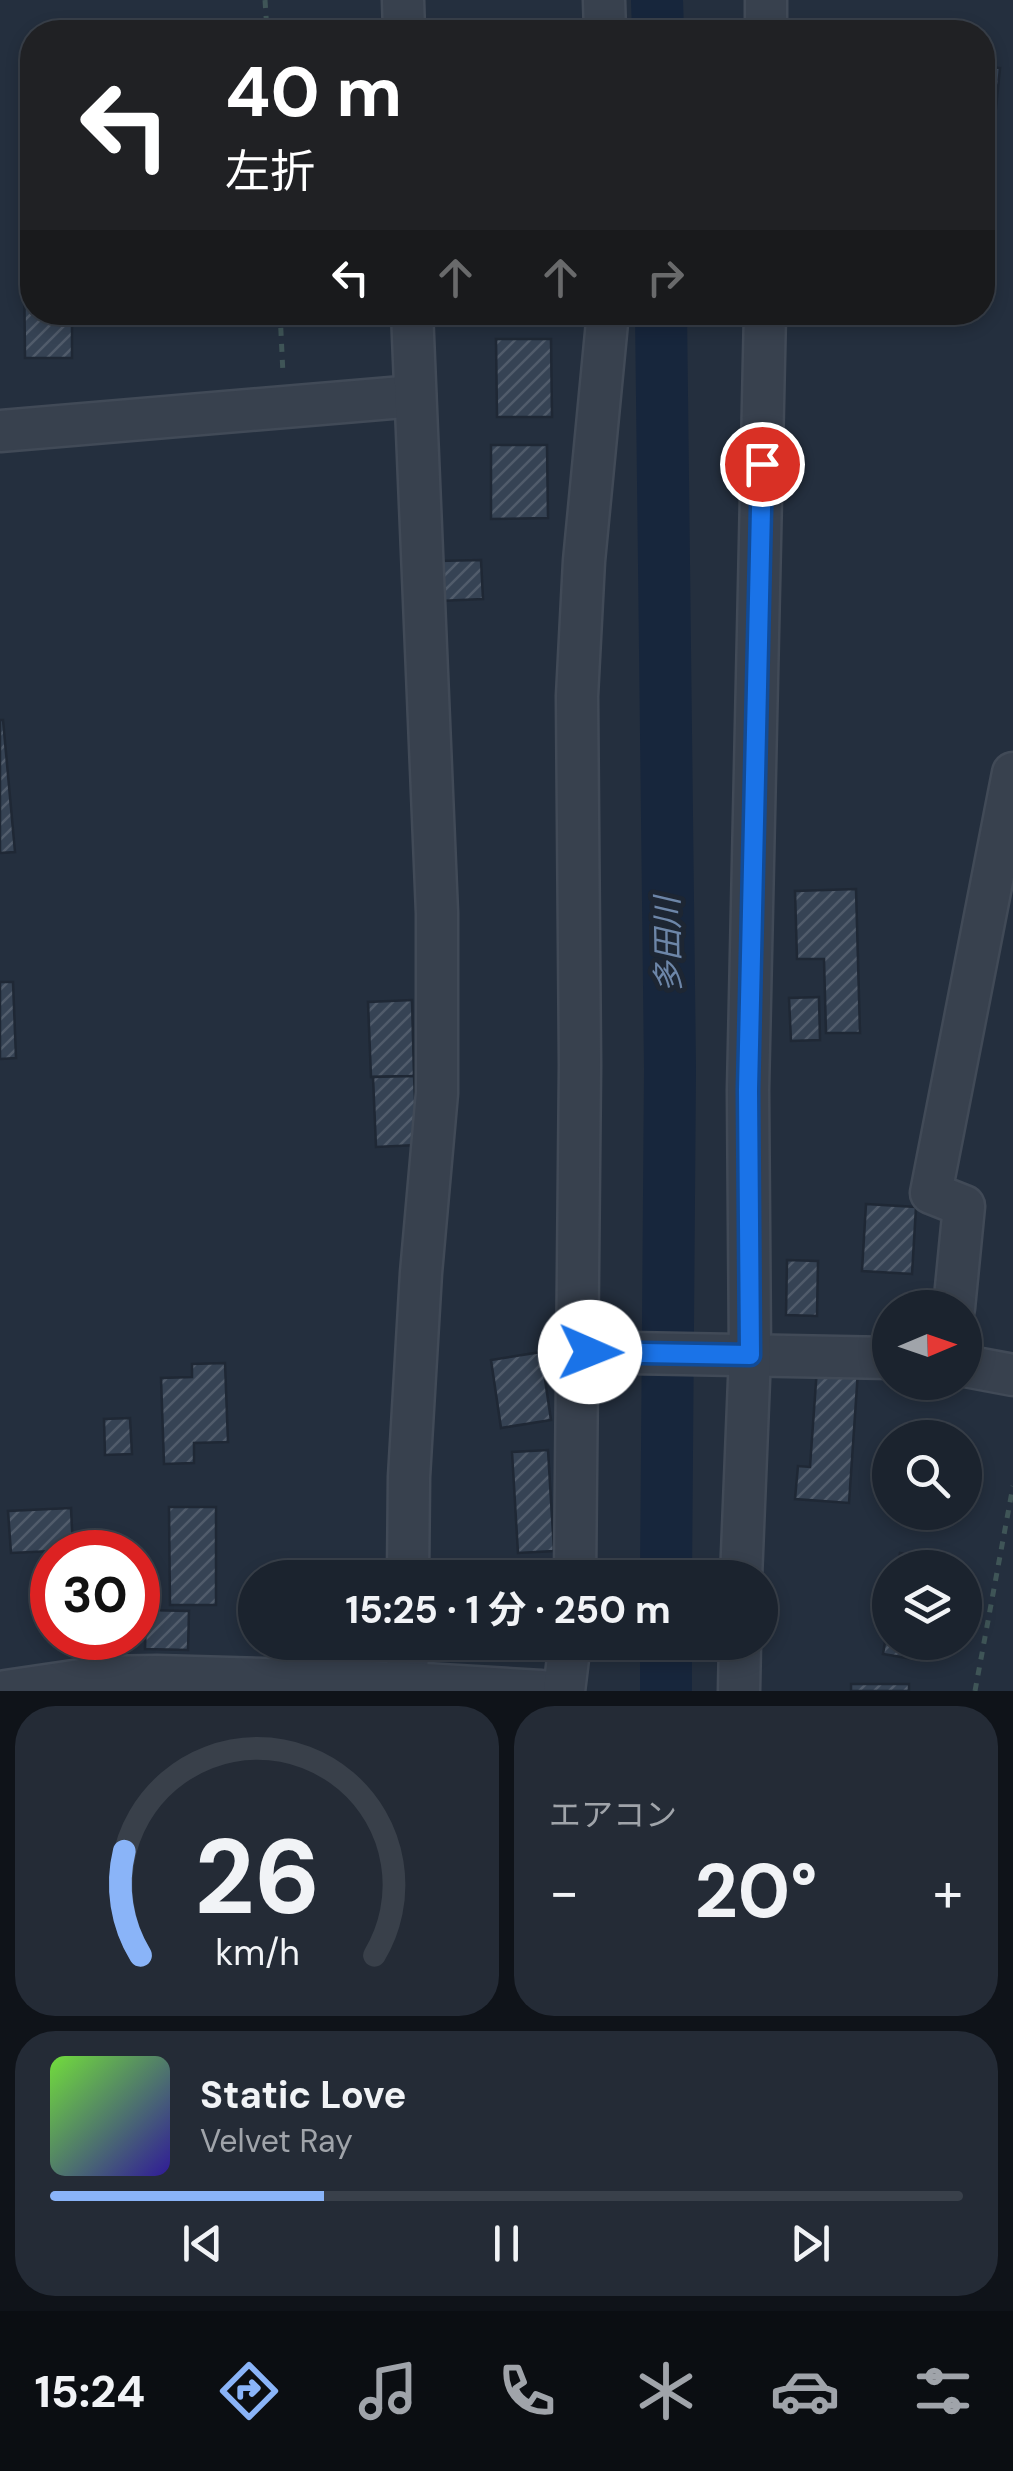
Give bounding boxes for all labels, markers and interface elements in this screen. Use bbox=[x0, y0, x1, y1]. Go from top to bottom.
text: 40 m bbox=[225, 47, 402, 138]
icon: left bbox=[60, 60, 190, 190]
text: 左折 bbox=[225, 142, 315, 201]
icon: left bbox=[323, 250, 378, 305]
icon: ahead bbox=[428, 250, 483, 305]
icon: ahead bbox=[533, 250, 588, 305]
icon: right bbox=[638, 250, 693, 305]
pin bbox=[720, 422, 805, 507]
icon: arrive bbox=[735, 437, 790, 492]
water label: 多田川 bbox=[646, 894, 690, 993]
north arrow bbox=[872, 1290, 982, 1400]
map controls bbox=[872, 1290, 982, 1660]
position arrow bbox=[538, 1300, 642, 1404]
button: search bbox=[872, 1420, 982, 1530]
speed limit sign: 30 bbox=[30, 1530, 160, 1660]
button: layers bbox=[872, 1550, 982, 1660]
text: 15:25 · 1 分 · 250 m bbox=[345, 1585, 671, 1635]
text: エアコン bbox=[549, 1794, 677, 1836]
text: 26 bbox=[194, 1810, 320, 1945]
text: 20° bbox=[695, 1843, 818, 1940]
text: − bbox=[549, 1856, 579, 1928]
text: + bbox=[933, 1856, 963, 1928]
text: km/h bbox=[215, 1930, 299, 1976]
text: Static Love bbox=[200, 2070, 406, 2120]
text: Velvet Ray bbox=[200, 2120, 353, 2162]
icon: previous bbox=[175, 2216, 230, 2271]
icon: pause bbox=[479, 2216, 534, 2271]
icon: next bbox=[783, 2216, 838, 2271]
icon: directions bbox=[214, 2356, 284, 2426]
icon: music bbox=[353, 2356, 423, 2426]
icon: phone bbox=[492, 2356, 562, 2426]
icon: climate bbox=[631, 2356, 701, 2426]
icon: car bbox=[770, 2356, 840, 2426]
icon: filters bbox=[908, 2356, 978, 2426]
text: 15:24 bbox=[34, 2362, 145, 2421]

